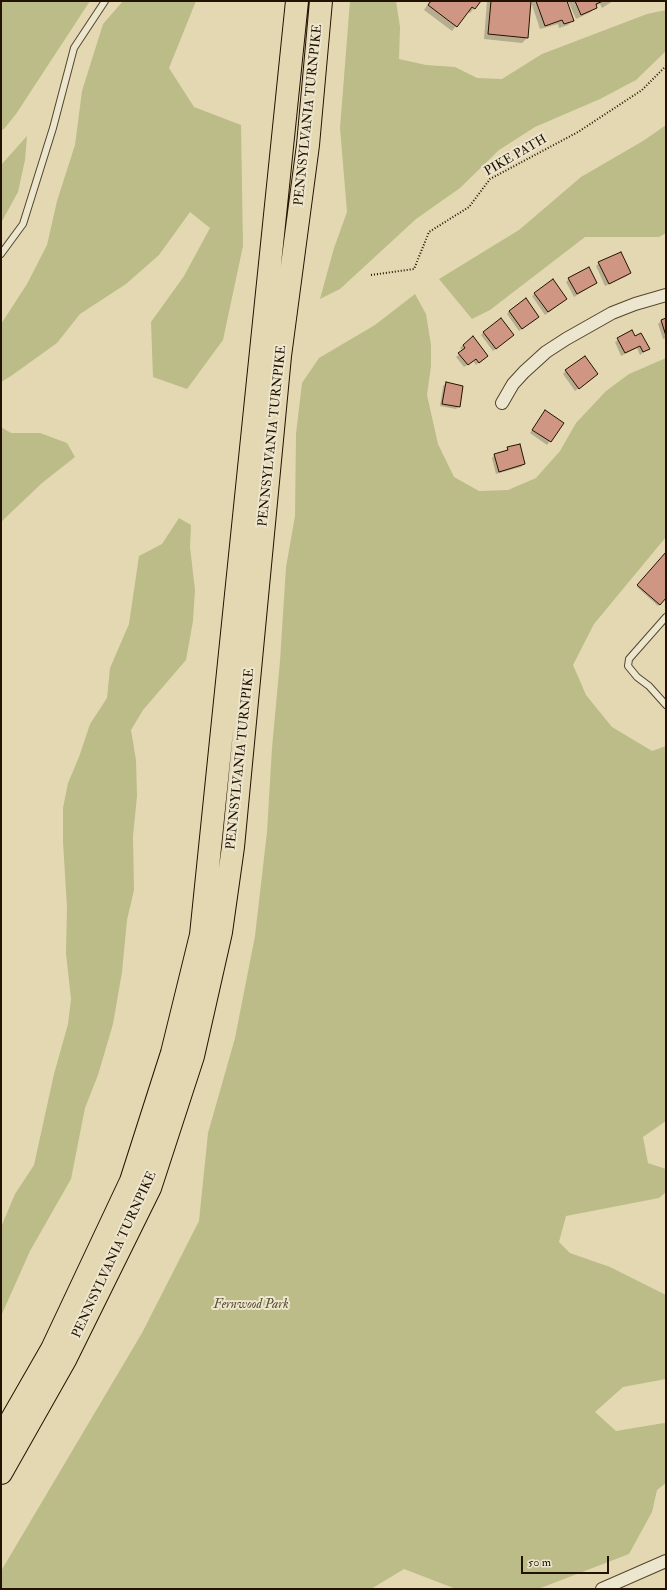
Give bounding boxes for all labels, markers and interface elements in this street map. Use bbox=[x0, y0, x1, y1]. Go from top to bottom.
street label: PENNSYLVANIA TURNPIKE bbox=[292, 23, 326, 207]
street label: PIKE PATH bbox=[482, 132, 550, 180]
street label: PENNSYLVANIA TURNPIKE bbox=[256, 344, 290, 528]
street label: PENNSYLVANIA TURNPIKE bbox=[224, 667, 258, 851]
street label: PENNSYLVANIA TURNPIKE bbox=[69, 1169, 161, 1341]
park label: Fernwood Park bbox=[213, 1297, 289, 1313]
scale bar bbox=[523, 1548, 611, 1574]
text: 50 m bbox=[528, 1555, 551, 1570]

